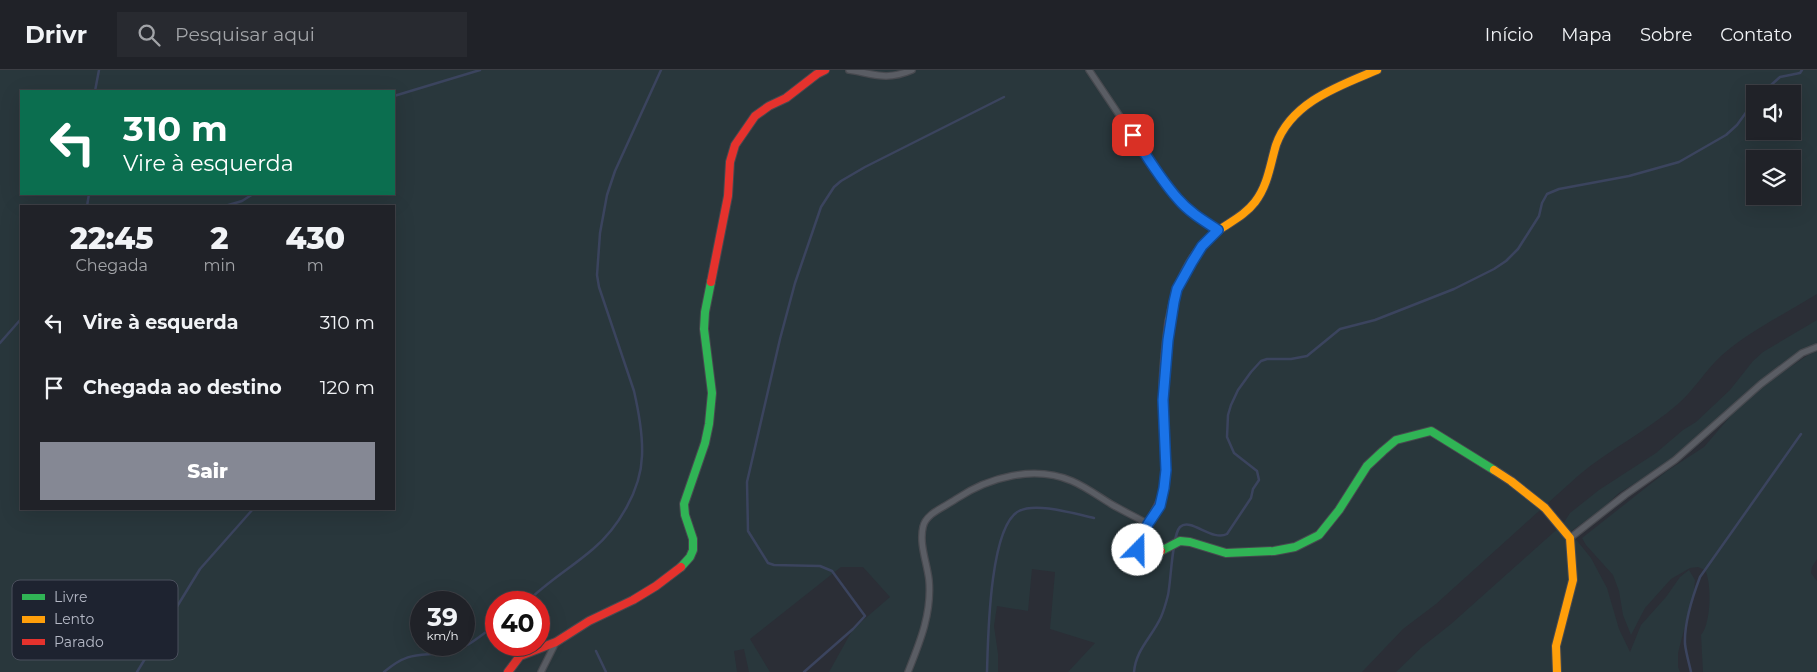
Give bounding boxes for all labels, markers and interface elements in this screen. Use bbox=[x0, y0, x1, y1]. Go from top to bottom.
search box bbox=[117, 12, 467, 57]
text: Drivr bbox=[25, 20, 87, 49]
icon: search bbox=[135, 21, 163, 49]
text: Pesquisar aqui bbox=[175, 23, 315, 46]
text: Início bbox=[1485, 24, 1533, 46]
text: Mapa bbox=[1561, 24, 1612, 46]
text: Sobre bbox=[1640, 24, 1692, 46]
text: Contato bbox=[1720, 24, 1792, 46]
map controls bbox=[1746, 85, 1801, 205]
button: sound bbox=[1746, 85, 1801, 140]
text: 310 m bbox=[123, 107, 228, 150]
icon: left bbox=[40, 110, 105, 175]
pin bbox=[1112, 114, 1154, 156]
icon: arrive bbox=[1119, 121, 1147, 149]
text: Vire à esquerda bbox=[123, 150, 294, 177]
button: layers bbox=[1746, 150, 1801, 205]
text: 22:45 bbox=[70, 220, 154, 257]
text: 2 bbox=[211, 220, 229, 257]
text: 430 bbox=[286, 220, 345, 257]
text: Chegada bbox=[75, 256, 148, 275]
text: min bbox=[203, 256, 236, 275]
text: m bbox=[307, 256, 324, 275]
icon: left bbox=[40, 309, 68, 337]
text: Vire à esquerda bbox=[83, 311, 238, 334]
text: 310 m bbox=[320, 311, 375, 334]
icon: arrive bbox=[40, 374, 68, 402]
text: Chegada ao destino bbox=[83, 376, 282, 399]
text: 120 m bbox=[320, 376, 375, 399]
button: Sair bbox=[40, 442, 375, 500]
position arrow bbox=[1111, 523, 1163, 575]
legend bbox=[12, 580, 178, 660]
text: Livre bbox=[54, 588, 88, 606]
speed limit sign: 40 bbox=[485, 591, 550, 656]
text: 39 bbox=[427, 602, 458, 632]
text: Lento bbox=[54, 610, 94, 628]
text: km/h bbox=[426, 628, 459, 643]
text: Parado bbox=[54, 633, 104, 651]

